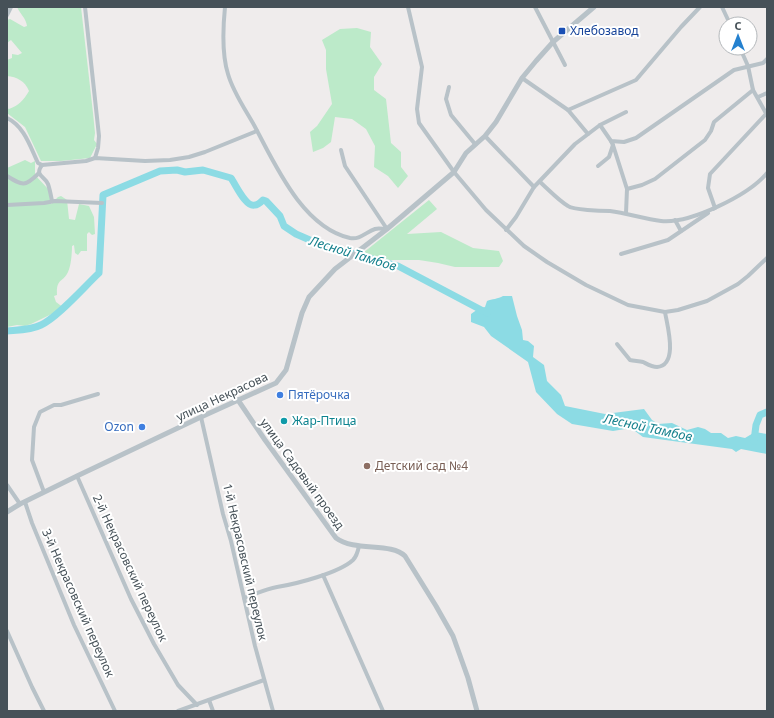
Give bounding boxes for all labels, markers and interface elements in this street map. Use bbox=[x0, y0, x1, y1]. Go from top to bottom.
north arrow bbox=[718, 16, 758, 56]
text: С bbox=[734, 18, 742, 33]
place label: Хлебозавод bbox=[570, 22, 639, 39]
marker: Хлебозавод bbox=[557, 26, 567, 36]
water label: Лесной Тамбов bbox=[306, 231, 399, 275]
street label: улица Некрасова bbox=[173, 368, 270, 425]
place label: Пятёрочка bbox=[288, 386, 350, 403]
marker: Пятёрочка bbox=[275, 390, 285, 400]
water label: Лесной Тамбов bbox=[601, 409, 694, 445]
place label: Жар-Птица bbox=[292, 412, 356, 429]
street label: улица Садовый проезд bbox=[256, 415, 349, 533]
marker: Жар-Птица bbox=[279, 416, 289, 426]
place label: Ozon bbox=[104, 418, 134, 435]
marker: Ozon bbox=[137, 422, 147, 432]
place label: Детский сад №4 bbox=[375, 457, 468, 474]
marker: Детский сад №4 bbox=[362, 461, 372, 471]
street label: 1-й Некрасовский переулок bbox=[219, 482, 272, 643]
street label: 2-й Некрасовский переулок bbox=[89, 491, 172, 645]
street label: 3-й Некрасовский переулок bbox=[38, 526, 119, 680]

